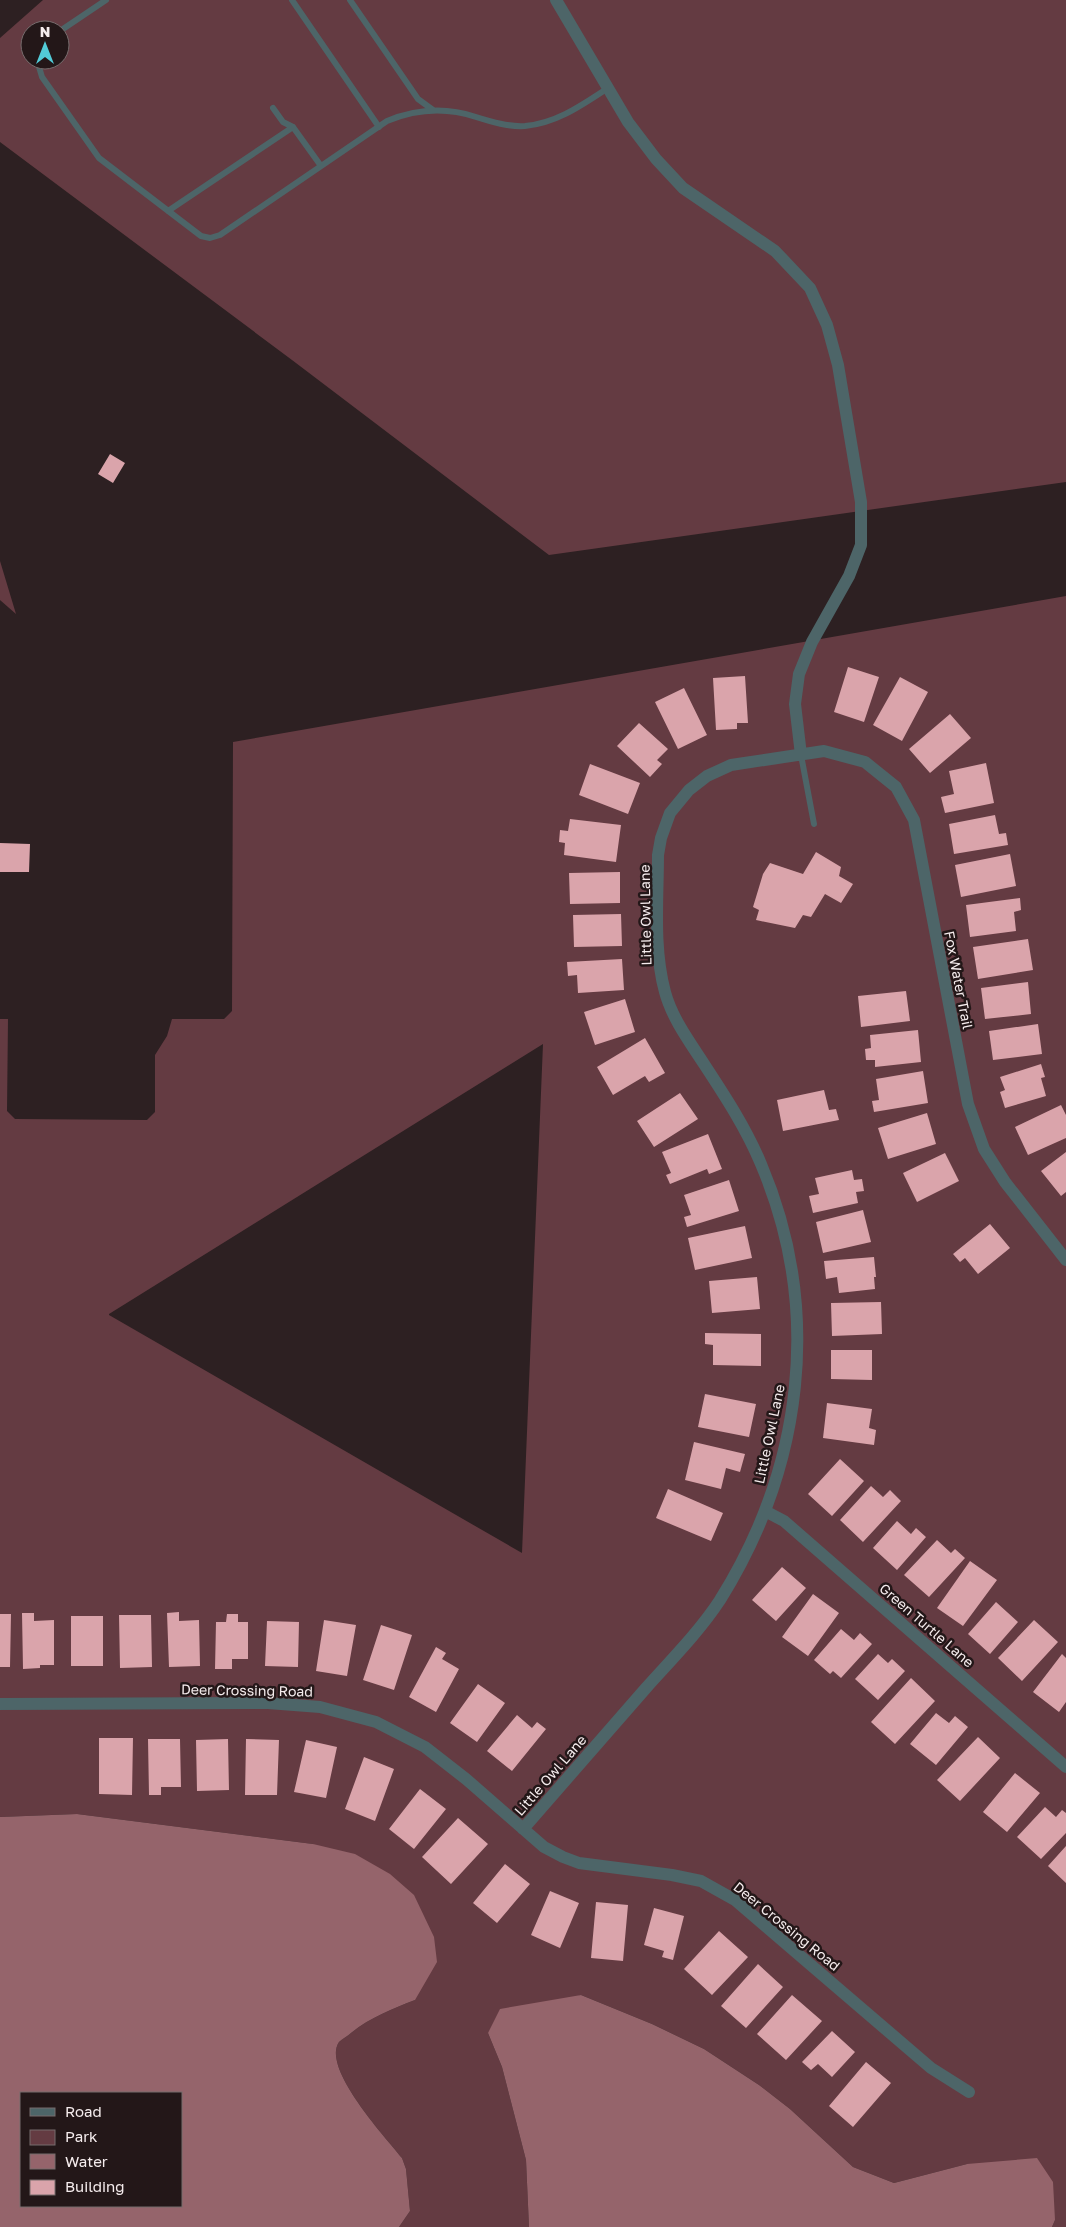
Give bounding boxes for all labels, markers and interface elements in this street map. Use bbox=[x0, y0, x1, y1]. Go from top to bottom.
north arrow bbox=[20, 20, 70, 70]
text: N bbox=[40, 23, 50, 40]
street label: Little Owl Lane bbox=[636, 864, 654, 966]
street label: Fox Water Trail bbox=[941, 929, 977, 1031]
street label: Little Owl Lane bbox=[750, 1383, 788, 1485]
street label: Green Turtle Lane bbox=[876, 1579, 978, 1671]
street label: Deer Crossing Road bbox=[181, 1680, 313, 1700]
street label: Little Owl Lane bbox=[510, 1731, 590, 1819]
street label: Deer Crossing Road bbox=[730, 1878, 844, 1974]
legend bbox=[20, 2092, 182, 2207]
text: Road bbox=[65, 2102, 102, 2120]
text: Park bbox=[65, 2127, 98, 2145]
text: Water bbox=[65, 2152, 108, 2170]
text: Building bbox=[65, 2177, 125, 2195]

